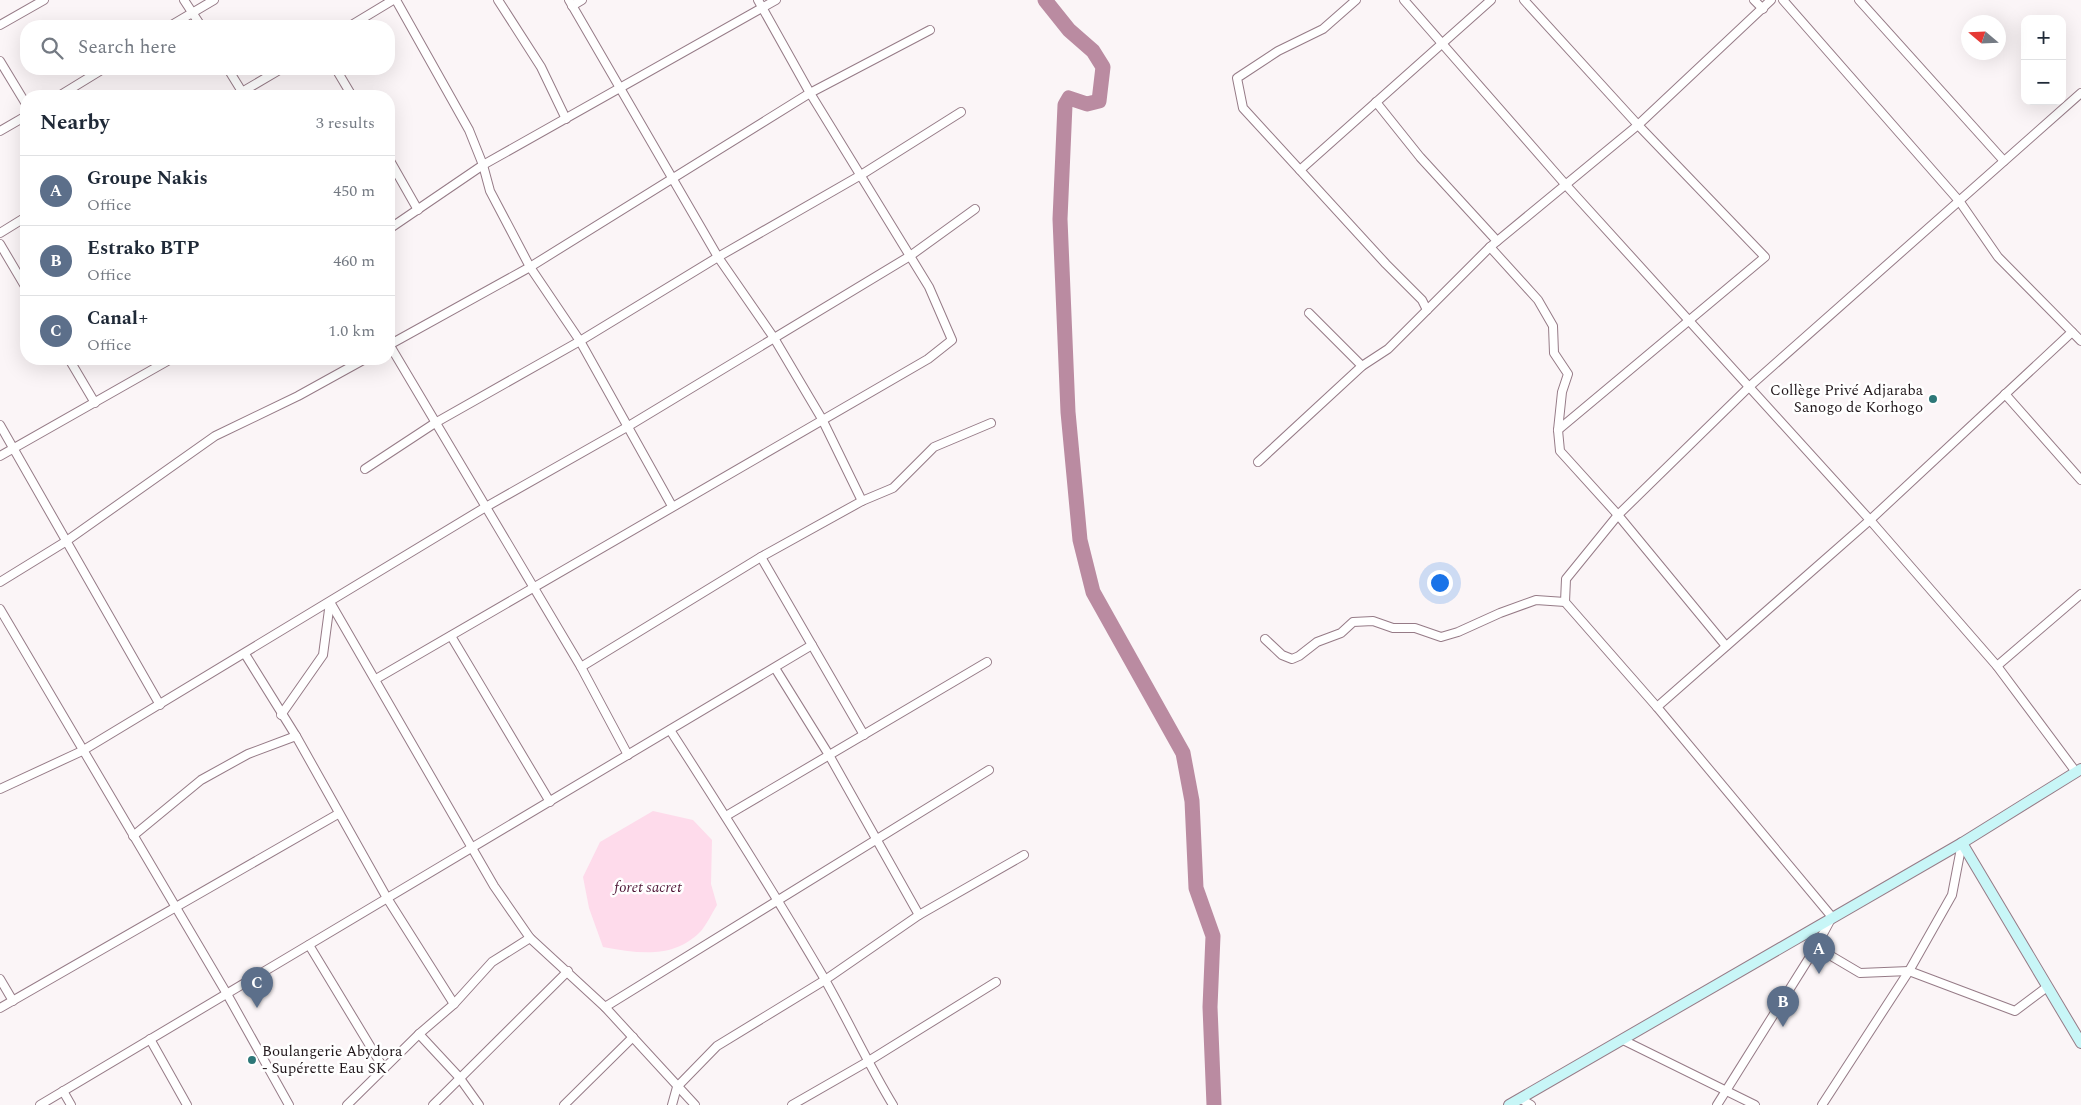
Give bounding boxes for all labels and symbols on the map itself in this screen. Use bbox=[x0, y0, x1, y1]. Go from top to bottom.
north arrow bbox=[1961, 15, 2006, 60]
place label: Collège Privé Adjaraba Sanogo de Korhogo bbox=[1770, 379, 1924, 419]
marker: Collège Privé Adjaraba Sanogo de Korhogo bbox=[1927, 393, 1939, 405]
your location bbox=[1427, 570, 1453, 596]
park label: foret sacret bbox=[612, 876, 682, 899]
pin: A bbox=[1803, 933, 1835, 974]
pin: C bbox=[241, 967, 273, 1008]
pin: B bbox=[1767, 986, 1799, 1027]
place label: Boulangerie Abydora - Supérette Eau SK bbox=[262, 1040, 403, 1080]
marker: Boulangerie Abydora - Supérette Eau SK bbox=[246, 1054, 258, 1066]

